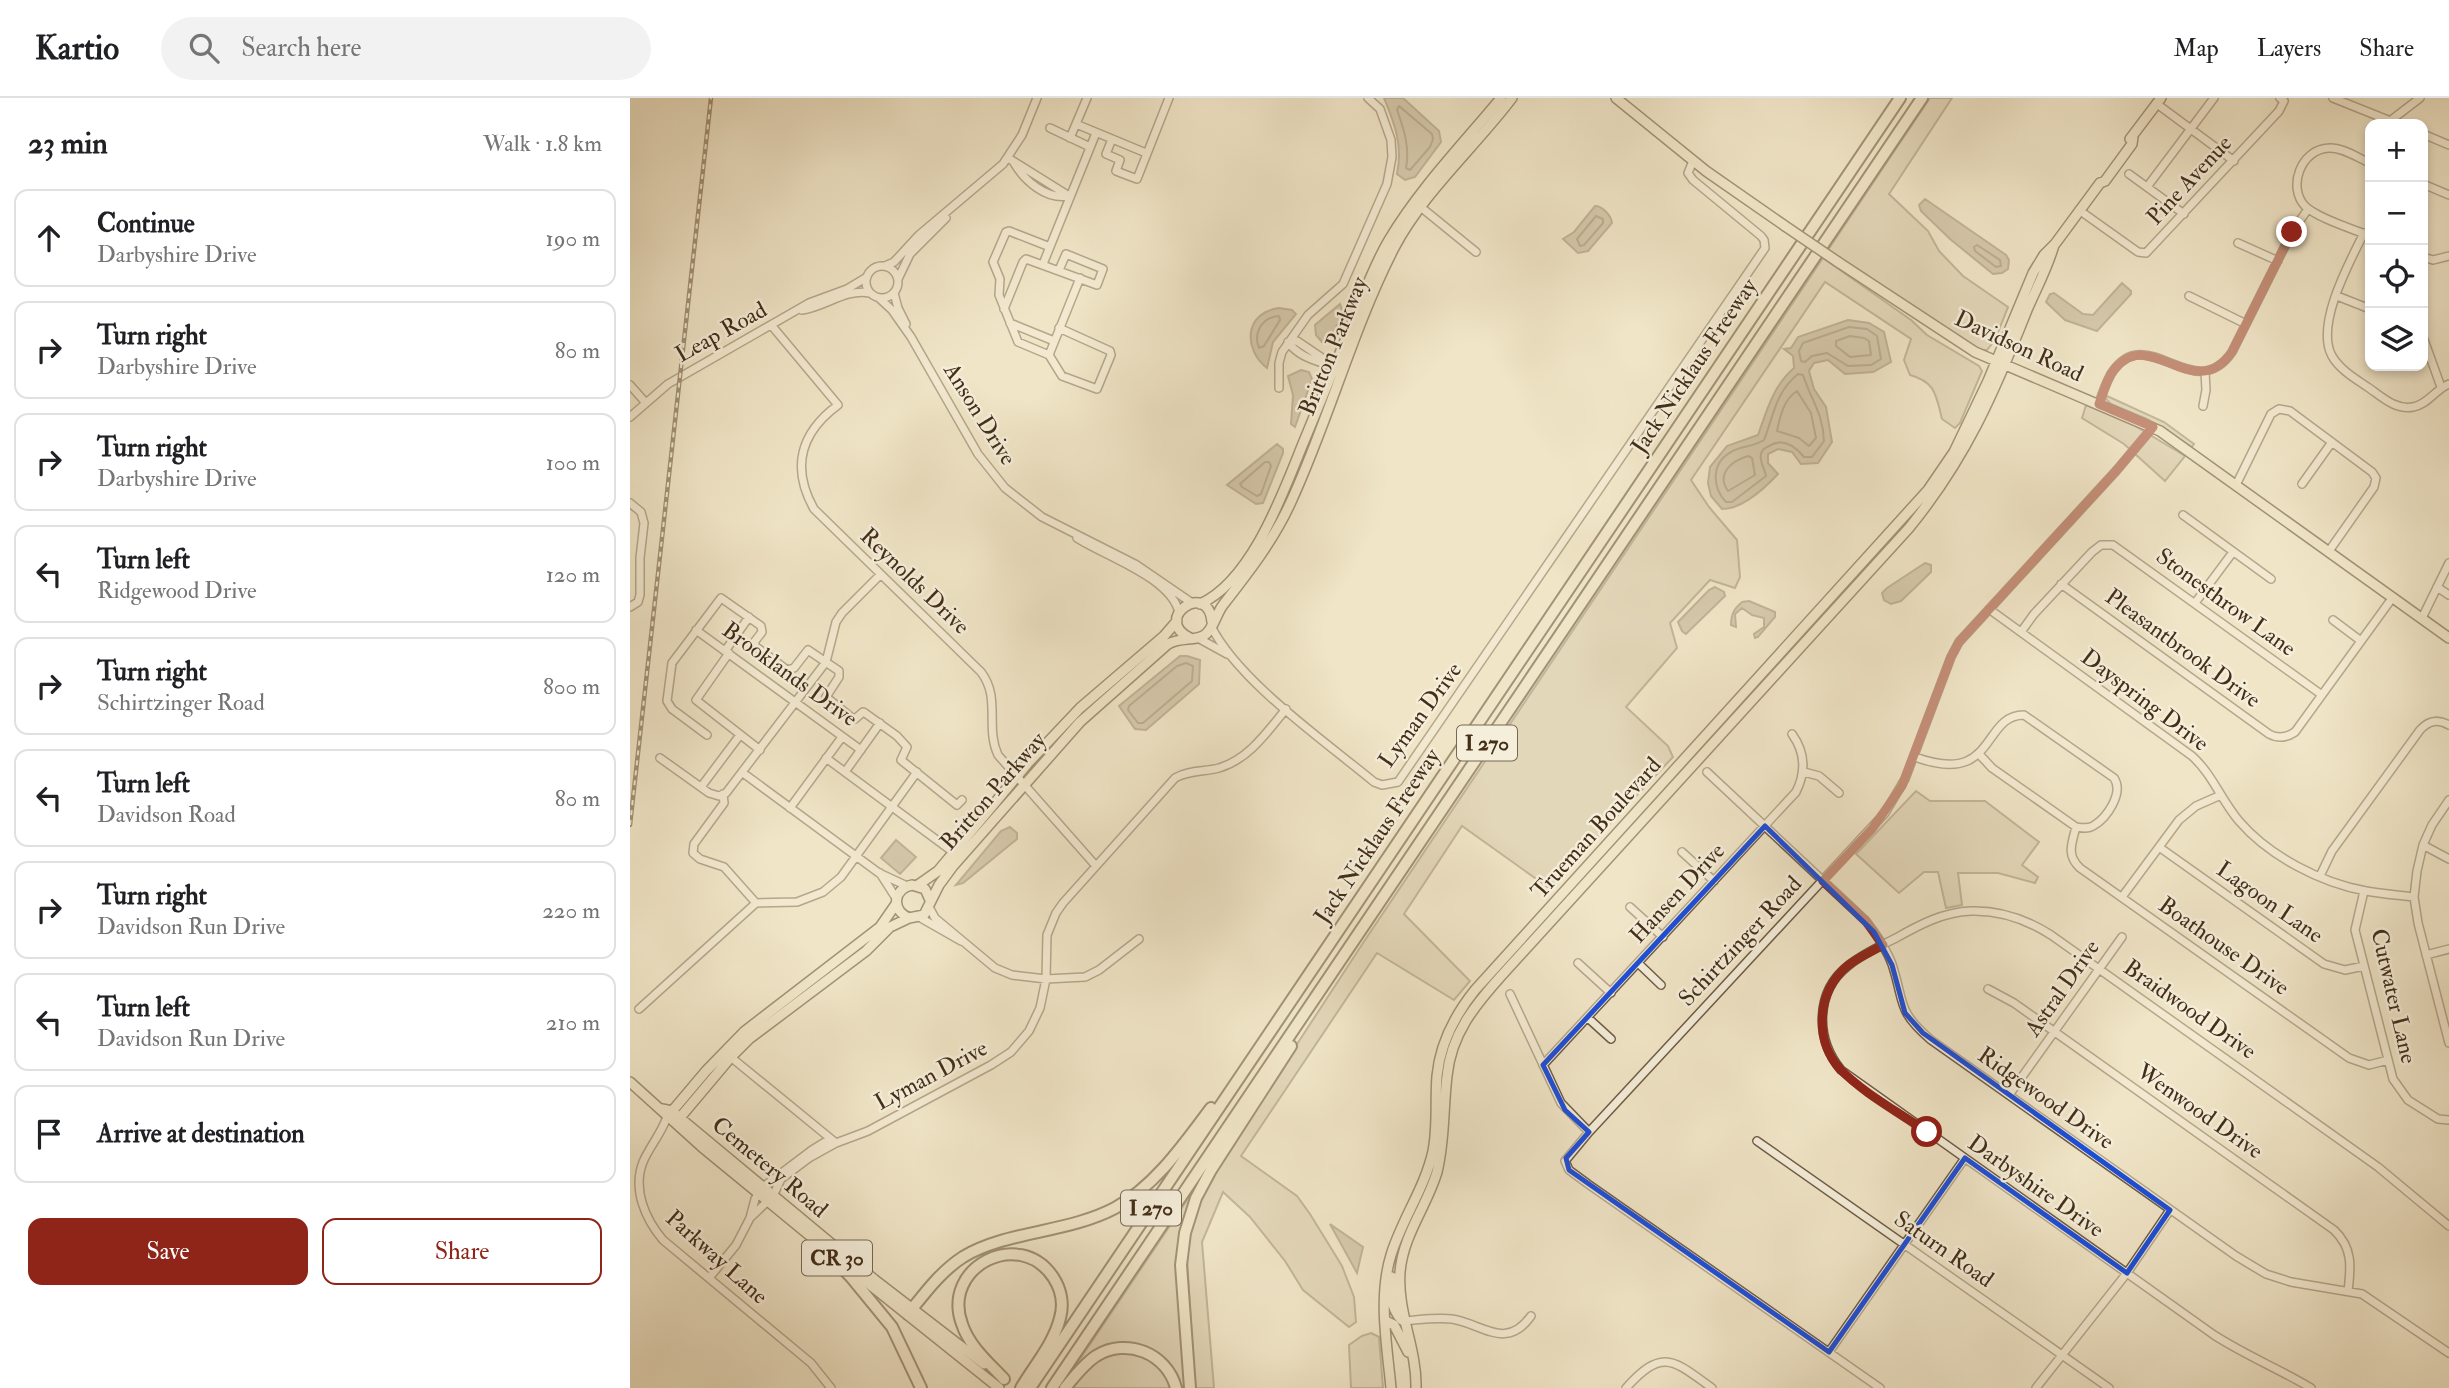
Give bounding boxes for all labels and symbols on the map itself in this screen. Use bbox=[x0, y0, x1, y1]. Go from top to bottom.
street label: Pine Avenue bbox=[2140, 129, 2238, 231]
route end bbox=[2276, 216, 2307, 247]
street label: Britton Parkway bbox=[1292, 272, 1374, 420]
street label: Jack Nicklaus Freeway bbox=[1624, 272, 1764, 460]
street label: Leap Road bbox=[670, 295, 772, 370]
street label: Davidson Road bbox=[1950, 304, 2088, 388]
street label: Anson Drive bbox=[937, 357, 1023, 471]
street label: Reynolds Drive bbox=[854, 521, 976, 641]
street label: Stonesthrow Lane bbox=[2150, 541, 2302, 663]
street label: Pleasantbrook Drive bbox=[2100, 582, 2267, 714]
street label: Brooklands Drive bbox=[717, 615, 864, 733]
street label: Dayspring Drive bbox=[2075, 642, 2215, 759]
street label: Lyman Drive bbox=[1372, 656, 1468, 773]
street label: Britton Parkway bbox=[934, 725, 1053, 856]
road number: I 270 bbox=[1457, 726, 1517, 760]
street label: Jack Nicklaus Freeway bbox=[1307, 742, 1447, 930]
street label: Trueman Boulevard bbox=[1525, 751, 1667, 905]
street label: Hansen Drive bbox=[1623, 836, 1731, 949]
street label: Lagoon Lane bbox=[2211, 855, 2329, 950]
street label: Schirtzinger Road bbox=[1672, 870, 1808, 1012]
street label: Boathouse Drive bbox=[2153, 890, 2295, 1002]
street label: Cutwater Lane bbox=[2364, 926, 2424, 1067]
street label: Astral Drive bbox=[2018, 934, 2106, 1043]
street label: Braidwood Drive bbox=[2118, 953, 2262, 1066]
street label: Lyman Drive bbox=[870, 1033, 993, 1117]
street label: Ridgewood Drive bbox=[1972, 1040, 2120, 1156]
street label: Wenwood Drive bbox=[2130, 1056, 2269, 1165]
street label: Cemetery Road bbox=[706, 1110, 834, 1224]
route start bbox=[1911, 1116, 1942, 1147]
street label: Darbyshire Drive bbox=[1962, 1128, 2110, 1244]
road number: I 270 bbox=[1121, 1190, 1181, 1226]
street label: Parkway Lane bbox=[660, 1204, 774, 1311]
street label: Saturn Road bbox=[1889, 1204, 1999, 1294]
road number: CR 30 bbox=[802, 1240, 872, 1276]

